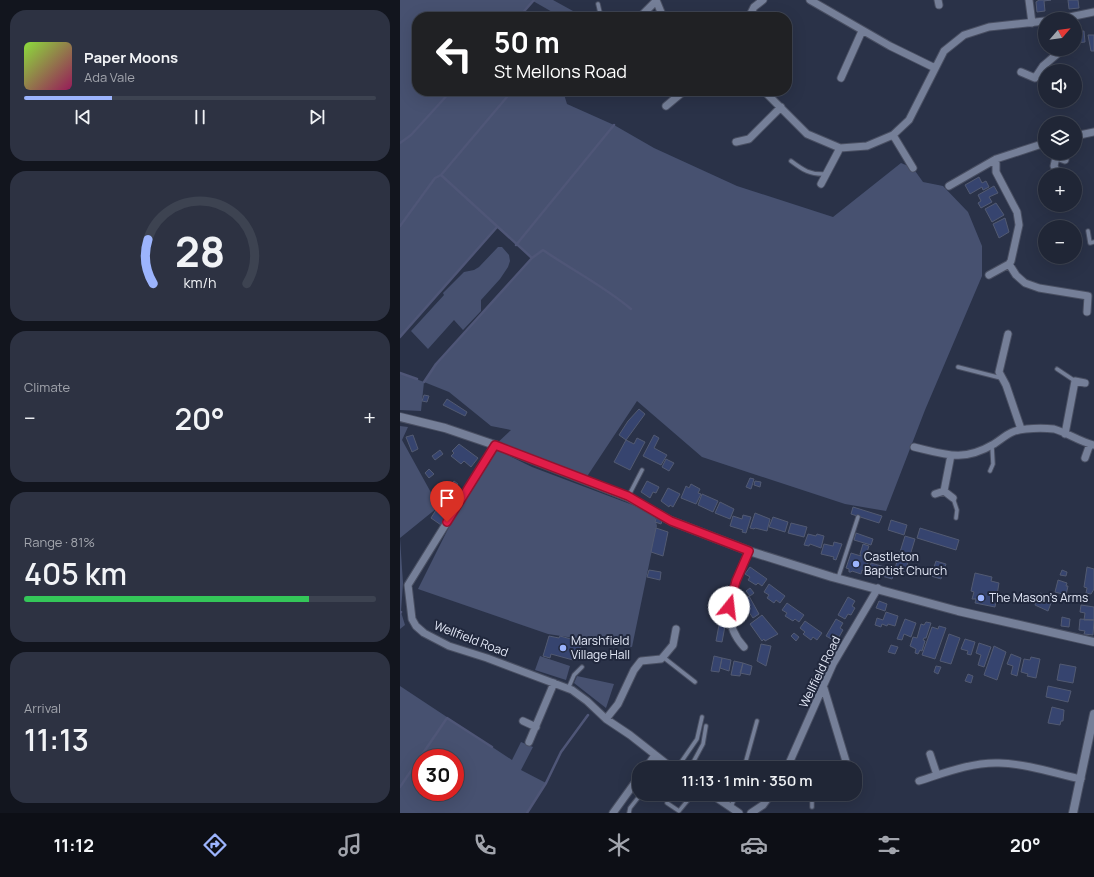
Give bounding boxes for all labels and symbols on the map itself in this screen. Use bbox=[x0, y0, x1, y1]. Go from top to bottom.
north arrow bbox=[1038, 12, 1082, 56]
pin bbox=[430, 481, 464, 522]
place label: Castleton Baptist Church bbox=[864, 548, 947, 579]
marker: Castleton Baptist Church bbox=[851, 559, 861, 569]
position arrow bbox=[708, 586, 750, 628]
place label: The Mason's Arms bbox=[989, 589, 1088, 606]
marker: The Mason's Arms bbox=[976, 593, 986, 603]
street label: Wellfield Road bbox=[432, 617, 511, 660]
place label: Marshfield Village Hall bbox=[571, 632, 630, 663]
street label: Wellfield Road bbox=[795, 633, 844, 711]
marker: Marshfield Village Hall bbox=[558, 643, 568, 653]
speed limit sign: 30 bbox=[412, 749, 464, 801]

